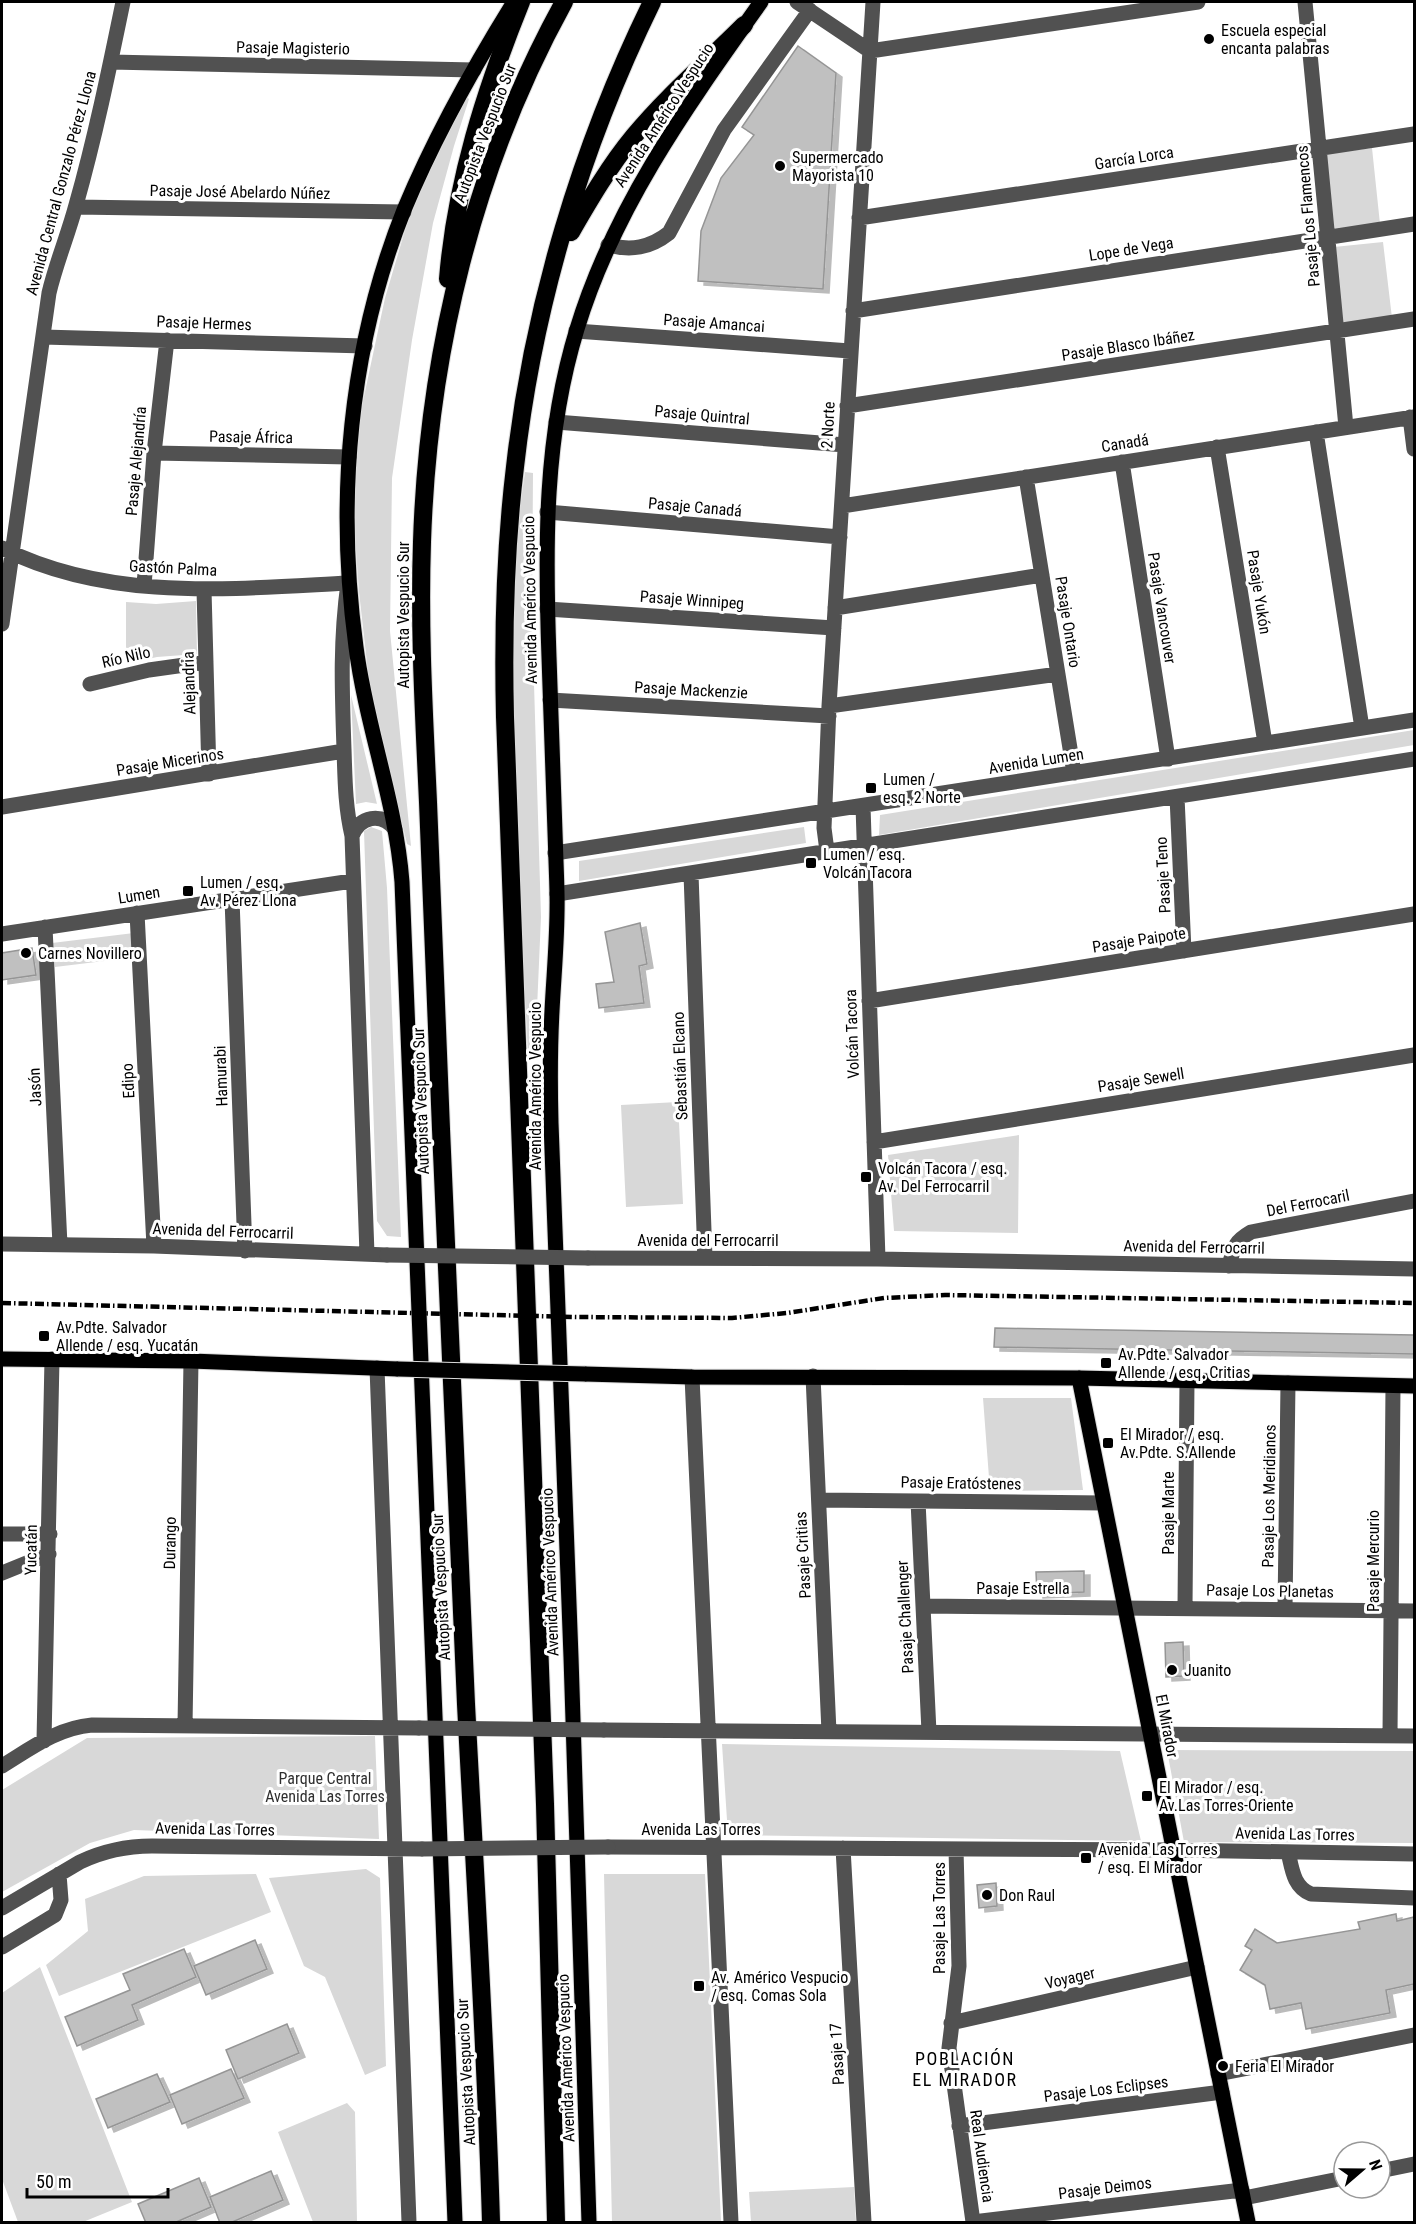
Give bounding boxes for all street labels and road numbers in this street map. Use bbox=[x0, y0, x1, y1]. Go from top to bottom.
street label: Pasaje Magisterio bbox=[236, 38, 350, 58]
street label: Avenida Américo Vespucio bbox=[610, 39, 718, 191]
street label: Autopista Vespucio Sur bbox=[450, 61, 520, 205]
street label: Avenida Central Gonzalo Pérez Llona bbox=[22, 69, 100, 297]
street label: García Lorca bbox=[1093, 142, 1175, 174]
street label: Pasaje Los Flamencos bbox=[1292, 145, 1324, 287]
street label: Pasaje José Abelardo Núñez bbox=[150, 181, 330, 203]
street label: Lope de Vega bbox=[1087, 233, 1175, 265]
street label: Pasaje Amancai bbox=[663, 310, 765, 336]
street label: Pasaje Hermes bbox=[156, 312, 252, 334]
street label: Pasaje Blasco Ibáñez bbox=[1060, 325, 1196, 365]
street label: Pasaje Quintral bbox=[654, 401, 750, 429]
street label: 2 Norte bbox=[817, 401, 839, 449]
street label: Pasaje Alejandría bbox=[122, 405, 150, 517]
street label: Pasaje África bbox=[209, 427, 293, 447]
street label: Canadá bbox=[1100, 430, 1150, 456]
street label: Pasaje Canadá bbox=[647, 493, 743, 521]
street label: Avenida Américo Vespucio bbox=[519, 516, 541, 684]
street label: Autopista Vespucio Sur bbox=[394, 541, 413, 689]
street label: Pasaje Yukón bbox=[1243, 549, 1275, 635]
street label: Pasaje Vancouver bbox=[1144, 551, 1180, 665]
street label: Gastón Palma bbox=[128, 556, 218, 580]
street label: Pasaje Ontario bbox=[1051, 575, 1085, 669]
street label: Pasaje Winnipeg bbox=[639, 587, 745, 613]
street label: Río Nilo bbox=[100, 642, 152, 672]
street label: Alejandria bbox=[178, 651, 200, 715]
street label: Pasaje Mackenzie bbox=[634, 678, 748, 702]
street label: Pasaje Micerinos bbox=[115, 744, 225, 780]
street label: Avenida Lumen bbox=[987, 744, 1085, 778]
street label: Pasaje Teno bbox=[1152, 836, 1174, 914]
street label: Lumen bbox=[117, 882, 161, 908]
street label: Pasaje Paipote bbox=[1091, 923, 1187, 957]
street label: Volcán Tacora bbox=[841, 989, 863, 1079]
street label: Avenida Américo Vespucio bbox=[526, 1002, 545, 1170]
street label: Sebastián Elcano bbox=[669, 1011, 691, 1121]
street label: Autopista Vespucio Sur bbox=[409, 1027, 433, 1175]
street label: Hamurabi bbox=[210, 1045, 232, 1107]
street label: Edipo bbox=[118, 1063, 138, 1099]
street label: Pasaje Sewell bbox=[1096, 1064, 1186, 1096]
street label: Jasón bbox=[25, 1067, 45, 1107]
street label: Del Ferrocaril bbox=[1265, 1186, 1351, 1220]
street label: Avenida del Ferrocarril bbox=[152, 1219, 294, 1243]
street label: Avenida del Ferrocarril bbox=[637, 1231, 779, 1250]
street label: Avenida del Ferrocarril bbox=[1123, 1236, 1265, 1258]
street label: Pasaje Los Meridianos bbox=[1258, 1424, 1280, 1568]
street label: Pasaje Marte bbox=[1159, 1471, 1178, 1555]
street label: Pasaje Eratóstenes bbox=[900, 1472, 1022, 1494]
street label: Avenida Américo Vespucio bbox=[538, 1488, 562, 1656]
street label: Pasaje Mercurio bbox=[1364, 1510, 1383, 1612]
street label: Pasaje Critias bbox=[791, 1511, 815, 1599]
street label: Autopista Vespucio Sur bbox=[428, 1513, 454, 1661]
street label: Durango bbox=[160, 1516, 180, 1570]
street label: Yucatán bbox=[21, 1524, 41, 1576]
street label: Pasaje Challenger bbox=[893, 1560, 917, 1674]
street label: Pasaje Estrella bbox=[976, 1579, 1070, 1598]
street label: Pasaje Los Planetas bbox=[1206, 1580, 1334, 1602]
street label: El Mirador bbox=[1152, 1693, 1182, 1759]
street label: Avenida Las Torres bbox=[155, 1818, 275, 1840]
street label: Avenida Las Torres bbox=[641, 1820, 761, 1839]
street label: Avenida Las Torres bbox=[1235, 1823, 1355, 1845]
street label: Pasaje Las Torres bbox=[930, 1862, 949, 1974]
street label: Voyager bbox=[1043, 1963, 1097, 1993]
street label: Avenida Américo Vespucio bbox=[554, 1974, 578, 2142]
street label: Autopista Vespucio Sur bbox=[453, 1998, 479, 2146]
street label: Pasaje 17 bbox=[826, 2022, 848, 2085]
street label: Pasaje Los Eclipses bbox=[1043, 2072, 1169, 2106]
street label: Real Audiencia bbox=[966, 2108, 998, 2204]
street label: Pasaje Deimos bbox=[1057, 2173, 1153, 2203]

